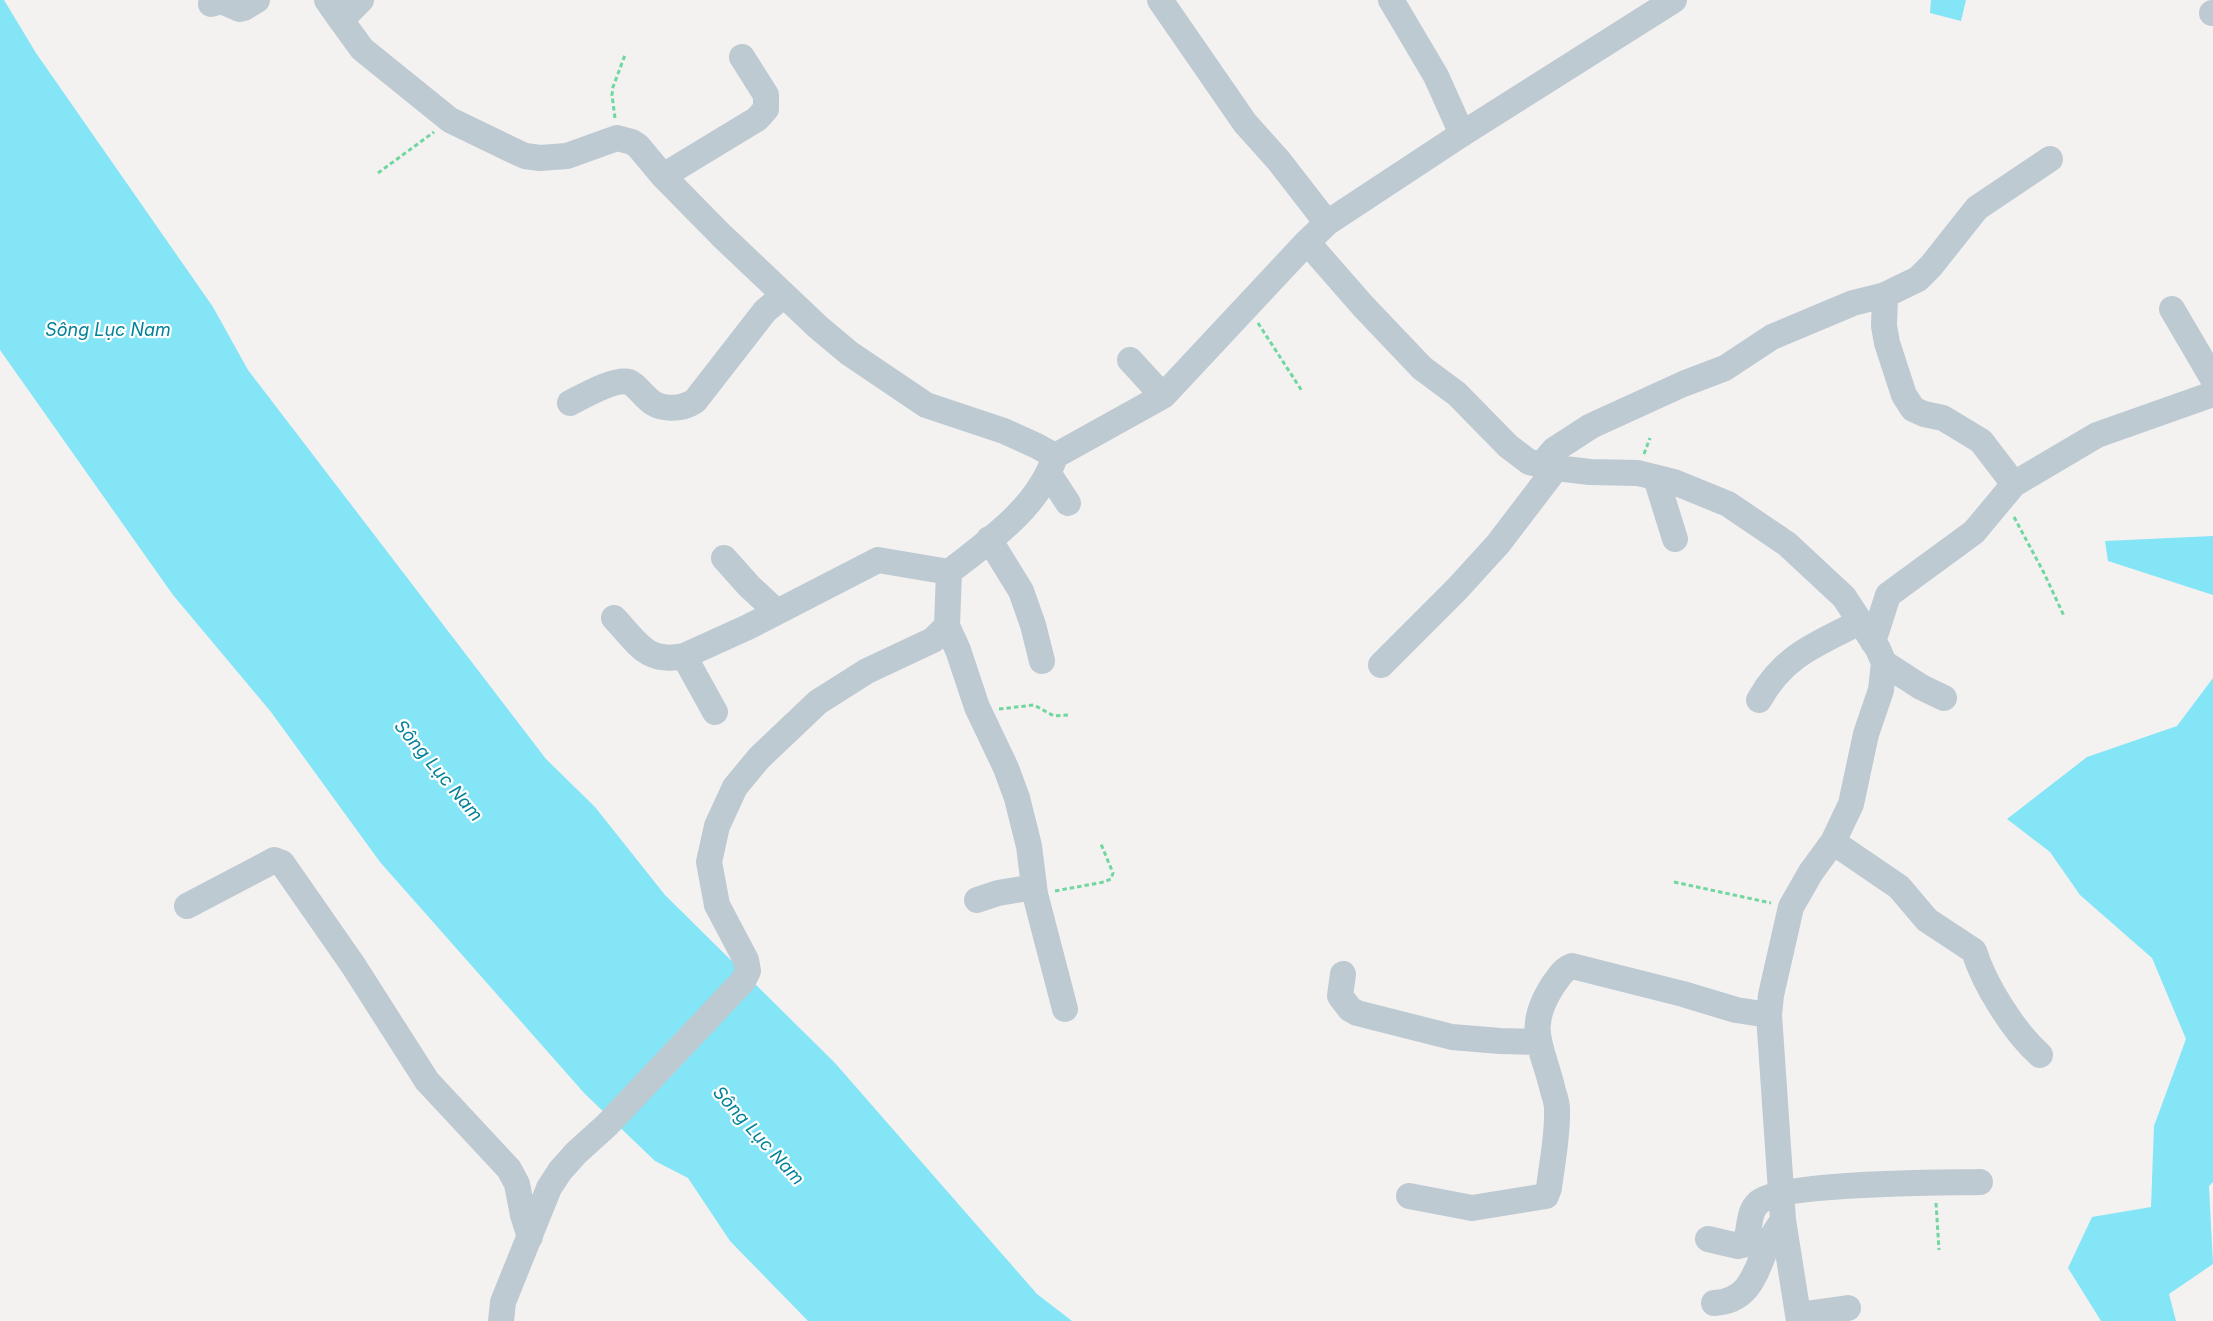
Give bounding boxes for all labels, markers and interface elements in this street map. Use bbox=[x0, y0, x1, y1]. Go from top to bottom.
water label: Sông Lục Nam bbox=[45, 320, 171, 342]
water label: Sông Lục Nam bbox=[389, 716, 487, 826]
water label: Sông Lục Nam bbox=[708, 1082, 808, 1190]

